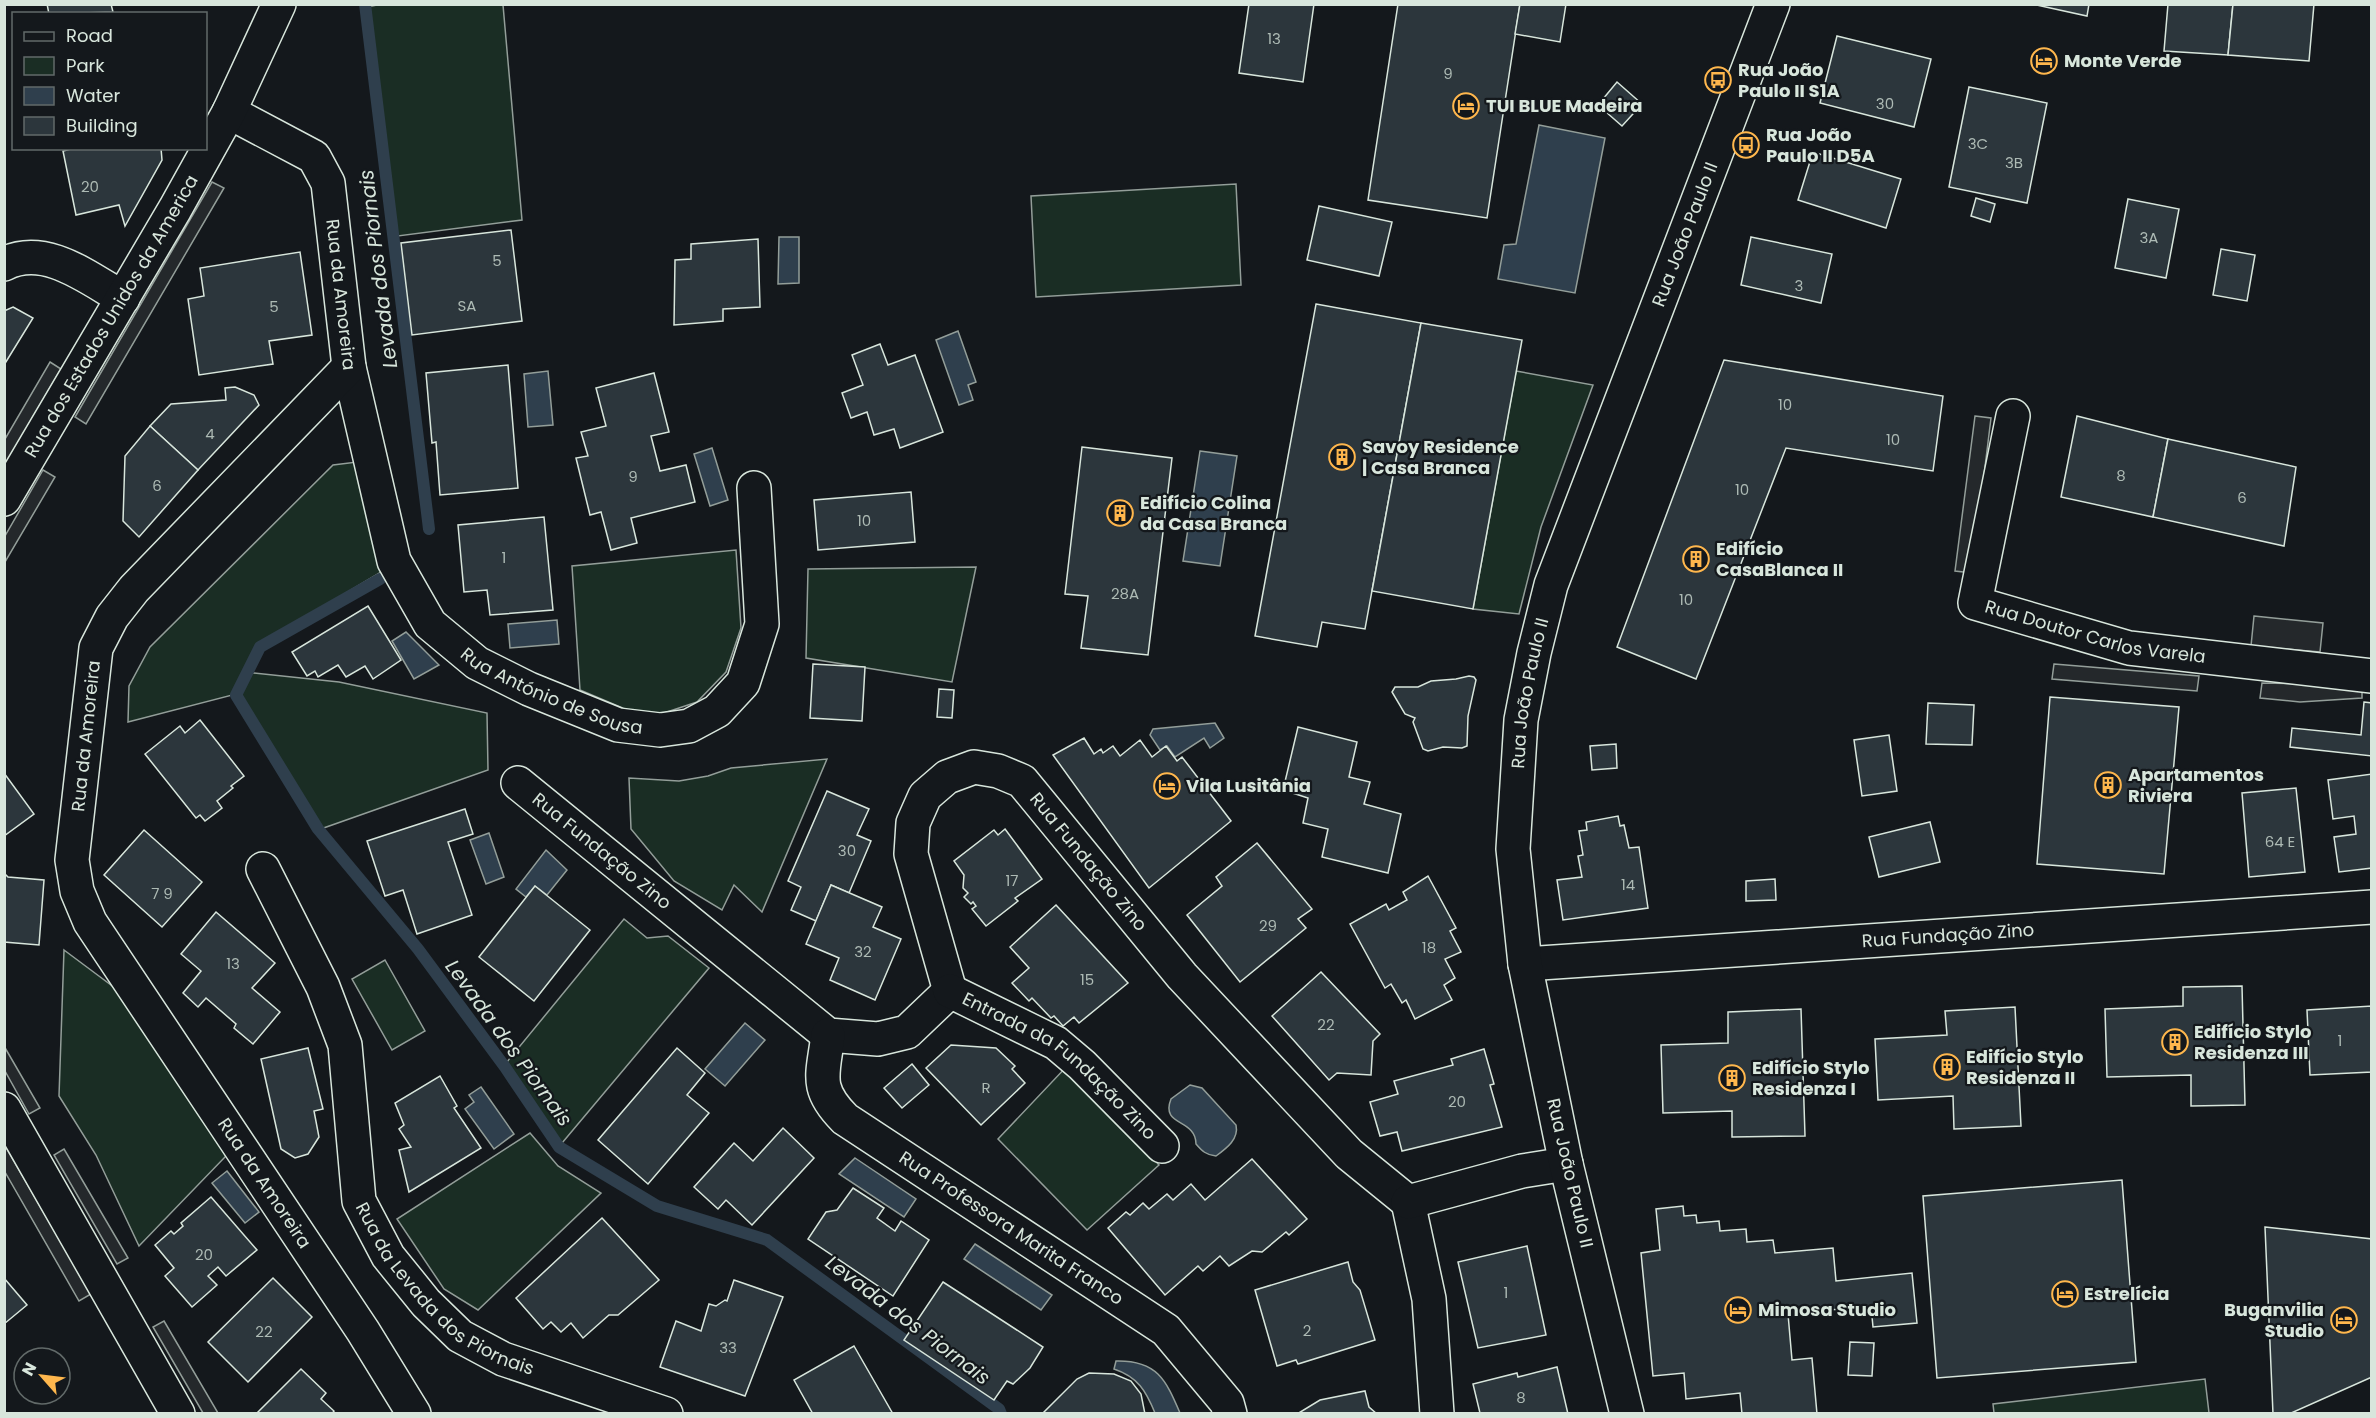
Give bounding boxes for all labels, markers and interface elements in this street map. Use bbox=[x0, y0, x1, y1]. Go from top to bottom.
legend bbox=[12, 12, 207, 150]
text: Road bbox=[66, 23, 113, 48]
house number: 13 bbox=[1267, 28, 1281, 49]
hotel icon: Monte Verde bbox=[2029, 46, 2059, 76]
place label: Monte Verde bbox=[2064, 48, 2182, 73]
text: Park bbox=[66, 53, 105, 78]
place label: Rua João Paulo II S1A bbox=[1738, 57, 1840, 103]
house number: 9 bbox=[1443, 63, 1453, 84]
bus stop icon: Rua João Paulo II S1A bbox=[1703, 65, 1733, 95]
text: Water bbox=[66, 83, 120, 108]
hotel icon: TUI BLUE Madeira bbox=[1451, 91, 1481, 121]
place label: TUI BLUE Madeira bbox=[1486, 93, 1642, 118]
house number: 30 bbox=[1876, 93, 1894, 114]
text: Building bbox=[66, 113, 138, 138]
place label: Rua João Paulo II D5A bbox=[1766, 122, 1875, 168]
bus stop icon: Rua João Paulo II D5A bbox=[1731, 130, 1761, 160]
house number: 3C bbox=[1968, 133, 1988, 154]
house number: 3B bbox=[2005, 152, 2023, 173]
street label: Rua João Paulo II bbox=[1646, 158, 1723, 310]
water label: Levada dos Piornais bbox=[352, 168, 404, 370]
street label: Rua dos Estados Unidos da America bbox=[18, 170, 204, 462]
house number: 20 bbox=[81, 176, 99, 197]
street label: Rua da Amoreira bbox=[320, 218, 362, 371]
house number: 3A bbox=[2140, 227, 2158, 248]
house number: 5 bbox=[492, 250, 502, 271]
house number: 3 bbox=[1795, 275, 1803, 296]
house number: SA bbox=[458, 295, 476, 316]
house number: 5 bbox=[269, 296, 279, 317]
house number: 10 bbox=[1778, 394, 1792, 415]
house number: 4 bbox=[205, 423, 215, 444]
house number: 10 bbox=[1886, 429, 1900, 450]
place label: Savoy Residence | Casa Branca bbox=[1362, 434, 1519, 480]
building icon: Savoy Residence | Casa Branca bbox=[1327, 442, 1357, 472]
house number: 8 bbox=[2116, 465, 2126, 486]
house number: 9 bbox=[628, 466, 638, 487]
house number: 6 bbox=[152, 475, 162, 496]
house number: 10 bbox=[1735, 479, 1749, 500]
house number: 6 bbox=[2237, 487, 2247, 508]
place label: Edifício Colina da Casa Branca bbox=[1140, 490, 1287, 536]
building icon: Edifício Colina da Casa Branca bbox=[1105, 498, 1135, 528]
house number: 10 bbox=[857, 510, 871, 531]
place label: Edifício CasaBlanca II bbox=[1716, 536, 1843, 582]
building icon: Edifício CasaBlanca II bbox=[1681, 544, 1711, 574]
house number: 1 bbox=[502, 547, 506, 568]
house number: 28A bbox=[1111, 583, 1139, 604]
house number: 10 bbox=[1679, 589, 1693, 610]
street label: Rua Doutor Carlos Varela bbox=[1982, 594, 2207, 669]
street label: Rua João Paulo II bbox=[1505, 615, 1554, 769]
street label: Rua António de Sousa bbox=[455, 641, 644, 740]
street label: Rua da Amoreira bbox=[65, 659, 106, 813]
place label: Apartamentos Riviera bbox=[2128, 762, 2264, 808]
building icon: Apartamentos Riviera bbox=[2093, 770, 2123, 800]
hotel icon: Vila Lusitânia bbox=[1152, 771, 1182, 801]
place label: Vila Lusitânia bbox=[1186, 773, 1311, 798]
street label: Rua Fundação Zino bbox=[527, 787, 677, 915]
street label: Rua Fundação Zino bbox=[1024, 787, 1153, 936]
house number: 64 E bbox=[2265, 831, 2295, 852]
house number: 30 bbox=[838, 840, 856, 861]
house number: 17 bbox=[1006, 870, 1019, 891]
house number: 14 bbox=[1621, 874, 1635, 895]
house number: 7 9 bbox=[151, 883, 173, 904]
house number: 29 bbox=[1259, 915, 1277, 936]
street label: Rua Fundação Zino bbox=[1861, 917, 2035, 953]
house number: 18 bbox=[1422, 937, 1436, 958]
house number: 32 bbox=[854, 941, 872, 962]
house number: 13 bbox=[226, 953, 240, 974]
water label: Levada dos Piornais bbox=[439, 954, 579, 1132]
house number: 15 bbox=[1080, 969, 1094, 990]
street label: Entrada da Fundação Zino bbox=[958, 986, 1162, 1145]
house number: 22 bbox=[1317, 1014, 1335, 1035]
place label: Edifício Stylo Residenza III bbox=[2194, 1019, 2312, 1065]
building icon: Edifício Stylo Residenza III bbox=[2160, 1027, 2190, 1057]
house number: 1 bbox=[2338, 1030, 2342, 1051]
place label: Edifício Stylo Residenza II bbox=[1966, 1044, 2084, 1090]
building icon: Edifício Stylo Residenza II bbox=[1932, 1052, 1962, 1082]
place label: Edifício Stylo Residenza I bbox=[1752, 1055, 1870, 1101]
building icon: Edifício Stylo Residenza I bbox=[1717, 1063, 1747, 1093]
house number: R bbox=[981, 1077, 991, 1098]
house number: 20 bbox=[1448, 1091, 1466, 1112]
street label: Rua João Paulo II bbox=[1541, 1096, 1600, 1250]
street label: Rua da Amoreira bbox=[212, 1113, 317, 1253]
street label: Rua Professora Marita Franco bbox=[894, 1145, 1128, 1311]
street label: Rua da Levada dos Piornais bbox=[350, 1198, 537, 1381]
house number: 20 bbox=[195, 1244, 213, 1265]
water label: Levada dos Piornais bbox=[820, 1249, 996, 1391]
hotel icon: Estrelícia bbox=[2050, 1279, 2080, 1309]
place label: Estrelícia bbox=[2084, 1281, 2169, 1306]
house number: 1 bbox=[1504, 1282, 1508, 1303]
hotel icon: Mimosa Studio bbox=[1723, 1295, 1753, 1325]
place label: Mimosa Studio bbox=[1758, 1297, 1896, 1322]
place label: Buganvilia Studio bbox=[2224, 1297, 2324, 1343]
hotel icon: Buganvilia Studio bbox=[2329, 1305, 2359, 1335]
house number: 2 bbox=[1303, 1320, 1311, 1341]
house number: 22 bbox=[255, 1321, 273, 1342]
house number: 33 bbox=[719, 1337, 737, 1358]
north arrow bbox=[12, 1346, 72, 1406]
text: N bbox=[16, 1358, 42, 1380]
house number: 8 bbox=[1516, 1387, 1526, 1408]

